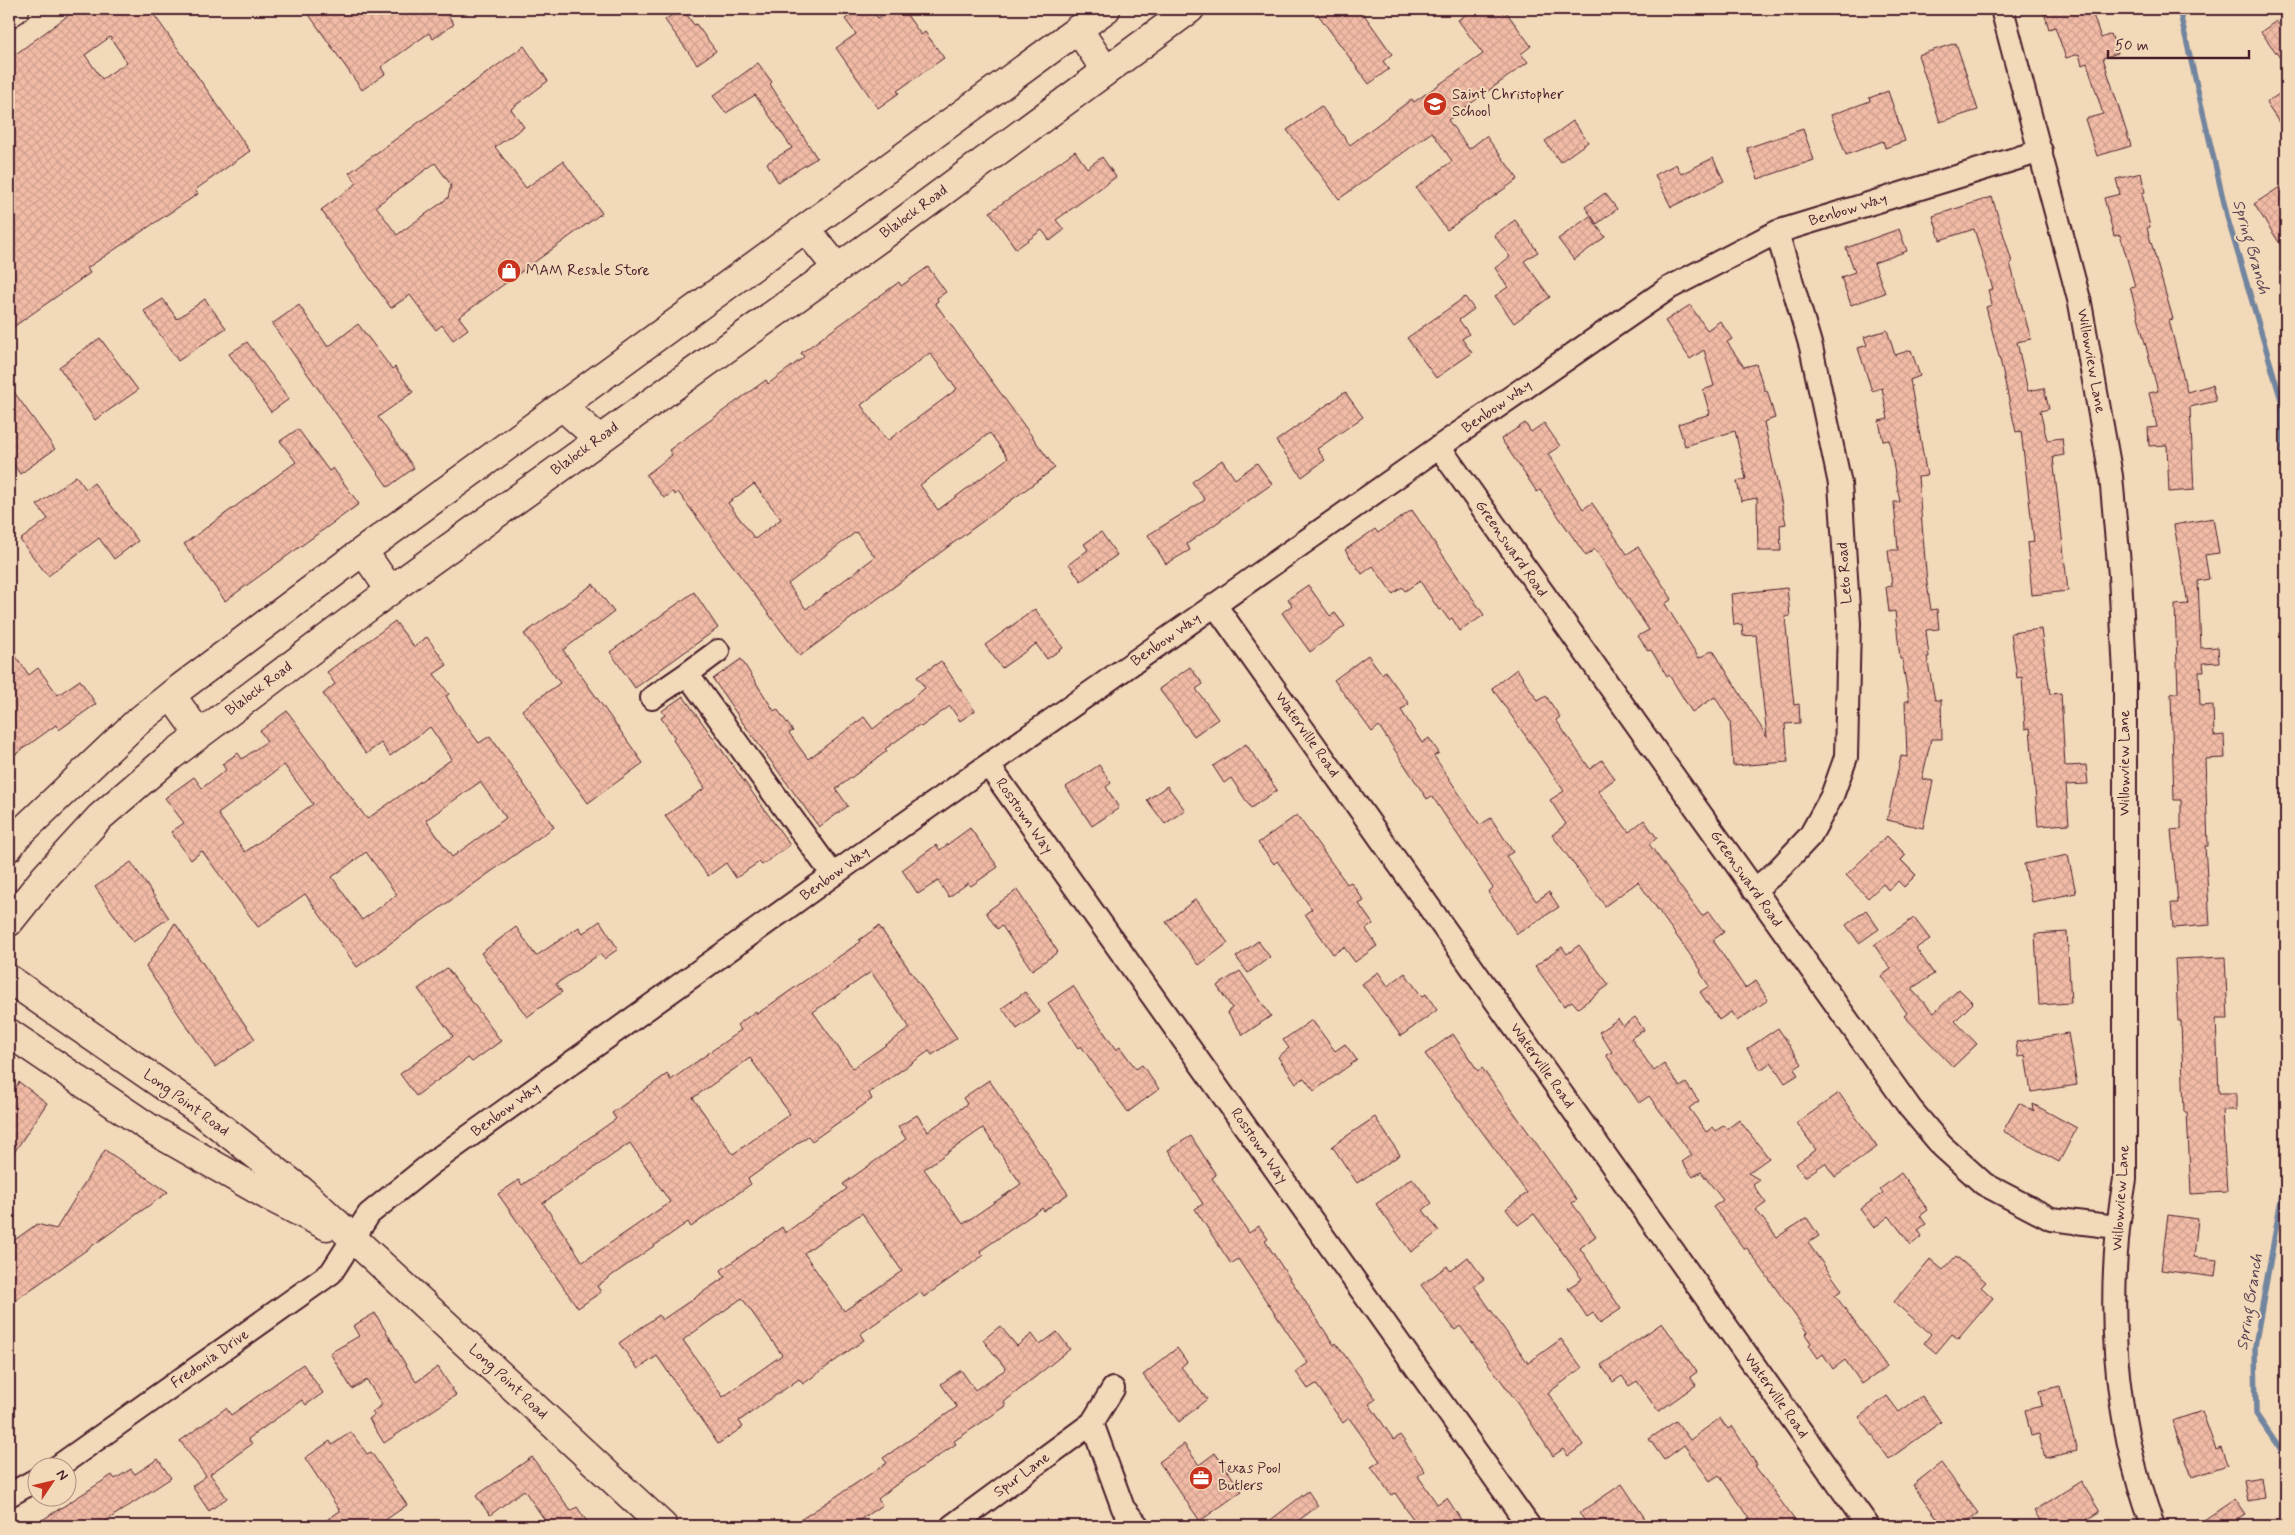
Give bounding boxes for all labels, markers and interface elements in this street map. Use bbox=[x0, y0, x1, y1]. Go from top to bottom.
scale bar bbox=[2108, 28, 2249, 60]
text: 50 m bbox=[2115, 36, 2149, 56]
place label: Saint Christopher School bbox=[1452, 85, 1564, 122]
school or university icon: Saint Christopher School bbox=[1422, 91, 1448, 117]
street label: Blalock Road bbox=[876, 181, 952, 243]
street label: Benbow Way bbox=[1806, 189, 1890, 231]
water label: Spring Branch bbox=[2226, 197, 2275, 297]
shop icon: MAM Resale Store bbox=[496, 258, 522, 284]
place label: MAM Resale Store bbox=[526, 261, 650, 281]
street label: Willowview Lane bbox=[2072, 307, 2110, 415]
street label: Benbow Way bbox=[1458, 376, 1536, 438]
street label: Blalock Road bbox=[547, 418, 623, 480]
street label: Greensward Road bbox=[1470, 497, 1552, 601]
street label: Leto Road bbox=[1833, 541, 1857, 605]
street label: Benbow Way bbox=[1127, 609, 1205, 671]
street label: Blalock Road bbox=[221, 657, 297, 721]
street label: Waterville Road bbox=[1270, 688, 1344, 782]
street label: Willowview Lane bbox=[2115, 710, 2135, 816]
street label: Rosstown Way bbox=[991, 774, 1057, 858]
street label: Greensward Road bbox=[1705, 827, 1787, 931]
street label: Benbow Way bbox=[796, 842, 874, 906]
street label: Waterville Road bbox=[1505, 1019, 1579, 1113]
street label: Long Point Road bbox=[138, 1065, 233, 1142]
street label: Benbow Way bbox=[467, 1078, 545, 1142]
street label: Rosstown Way bbox=[1226, 1104, 1292, 1188]
street label: Willowview Lane bbox=[2107, 1144, 2135, 1252]
water label: Spring Branch bbox=[2232, 1252, 2270, 1352]
street label: Fredonia Drive bbox=[167, 1325, 253, 1393]
street label: Long Point Road bbox=[463, 1340, 552, 1425]
street label: Waterville Road bbox=[1739, 1349, 1813, 1443]
street label: Spur Lane bbox=[990, 1448, 1054, 1502]
north arrow bbox=[28, 1458, 78, 1508]
place label: Texas Pool Butlers bbox=[1218, 1459, 1280, 1496]
office icon: Texas Pool Butlers bbox=[1188, 1465, 1214, 1491]
text: N bbox=[52, 1466, 72, 1484]

